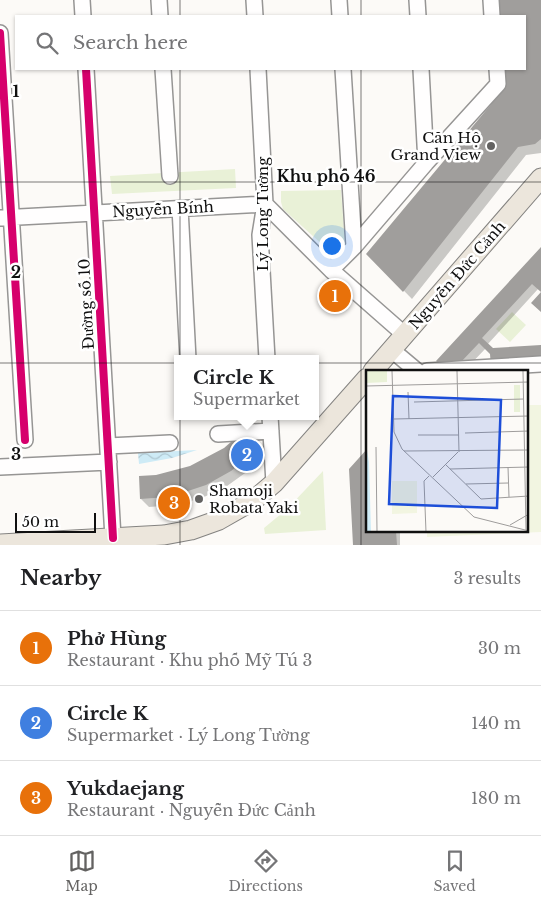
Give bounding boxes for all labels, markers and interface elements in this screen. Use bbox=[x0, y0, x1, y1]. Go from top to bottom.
search box bbox=[15, 15, 526, 70]
icon: search bbox=[33, 29, 61, 57]
text: Search here bbox=[73, 31, 188, 54]
text: 1 bbox=[13, 81, 20, 101]
place label: Căn Hộ Grand View bbox=[390, 128, 481, 164]
marker: Căn Hộ Grand View bbox=[485, 140, 497, 152]
street label: Lý Long Tường bbox=[253, 156, 272, 271]
district label: Khu phố 46 bbox=[277, 166, 376, 186]
street label: Nguyễn Bính bbox=[112, 197, 214, 221]
street label: Nguyễn Đức Cảnh bbox=[405, 217, 509, 333]
your location bbox=[319, 233, 345, 259]
street label: Đường số 10 bbox=[74, 258, 98, 350]
text: 2 bbox=[11, 262, 21, 282]
pin: 1 bbox=[319, 277, 351, 315]
popup bbox=[174, 355, 319, 420]
text: Circle K bbox=[193, 366, 274, 389]
inset map bbox=[366, 370, 528, 532]
text: Supermarket bbox=[193, 389, 300, 409]
pin: 2 bbox=[231, 436, 263, 474]
text: 3 bbox=[11, 444, 21, 464]
place label: Shamoji Robata Yaki bbox=[209, 481, 298, 517]
pin: 3 bbox=[158, 484, 190, 522]
marker: Shamoji Robata Yaki bbox=[193, 493, 205, 505]
scale bar bbox=[15, 510, 96, 533]
text: 50 m bbox=[22, 513, 59, 531]
text: Nearby bbox=[20, 565, 101, 591]
text: 3 results bbox=[453, 568, 521, 588]
text: Phở Hùng bbox=[67, 627, 166, 650]
text: 1 bbox=[33, 638, 39, 658]
text: 30 m bbox=[478, 638, 521, 658]
text: Restaurant · Khu phố Mỹ Tú 3 bbox=[67, 650, 312, 670]
text: Circle K bbox=[67, 702, 148, 725]
text: 2 bbox=[31, 713, 41, 733]
text: 140 m bbox=[471, 713, 521, 733]
text: Supermarket · Lý Long Tường bbox=[67, 725, 310, 745]
text: Yukdaejang bbox=[67, 777, 184, 800]
text: 3 bbox=[31, 788, 41, 808]
text: 180 m bbox=[471, 788, 521, 808]
text: Restaurant · Nguyễn Đức Cảnh bbox=[67, 800, 316, 820]
tab: Map bbox=[65, 847, 98, 895]
tab: Directions bbox=[228, 847, 303, 895]
tab: Saved bbox=[433, 847, 476, 895]

